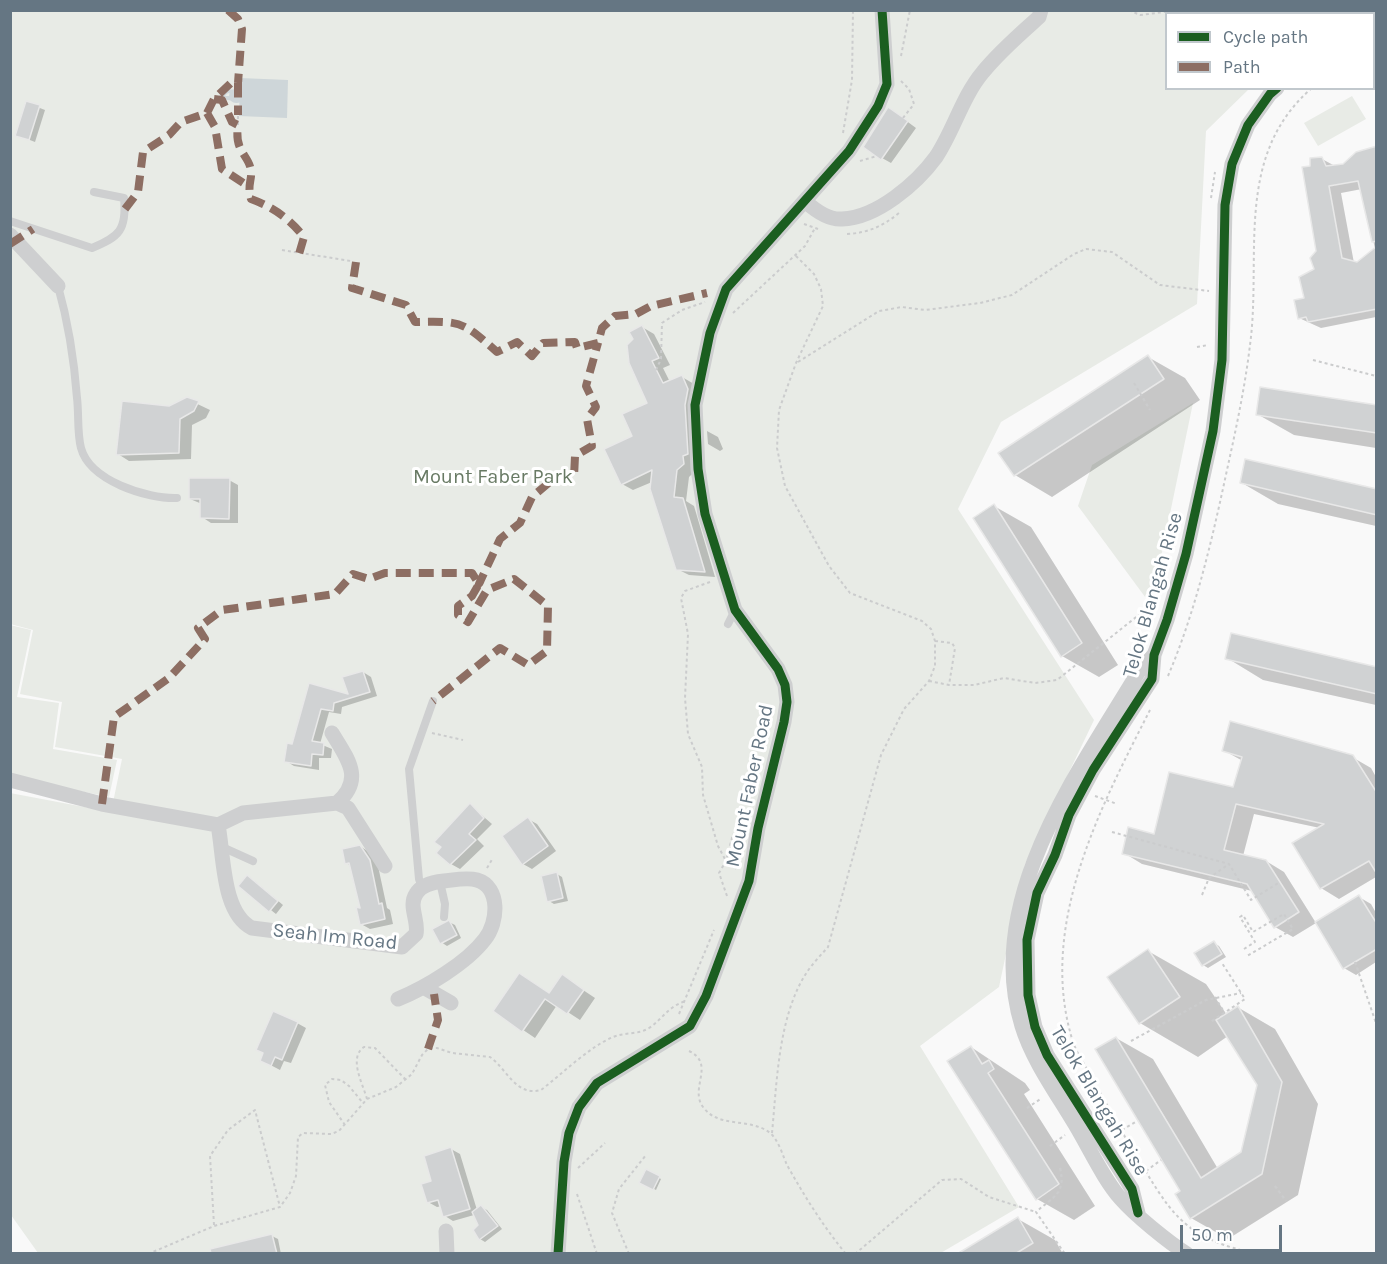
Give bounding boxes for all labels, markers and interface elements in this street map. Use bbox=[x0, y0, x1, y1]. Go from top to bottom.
legend bbox=[1165, 12, 1375, 90]
text: Cycle path bbox=[1223, 26, 1308, 48]
text: Path bbox=[1223, 56, 1261, 78]
park label: Mount Faber Park bbox=[413, 465, 573, 489]
street label: Telok Blangah Rise bbox=[1118, 510, 1188, 680]
street label: Mount Faber Road bbox=[721, 703, 779, 869]
street label: Seah Im Road bbox=[271, 919, 399, 955]
street label: Telok Blangah Rise bbox=[1045, 1022, 1153, 1180]
scale bar bbox=[1183, 1213, 1285, 1251]
text: 50 m bbox=[1191, 1224, 1233, 1246]

